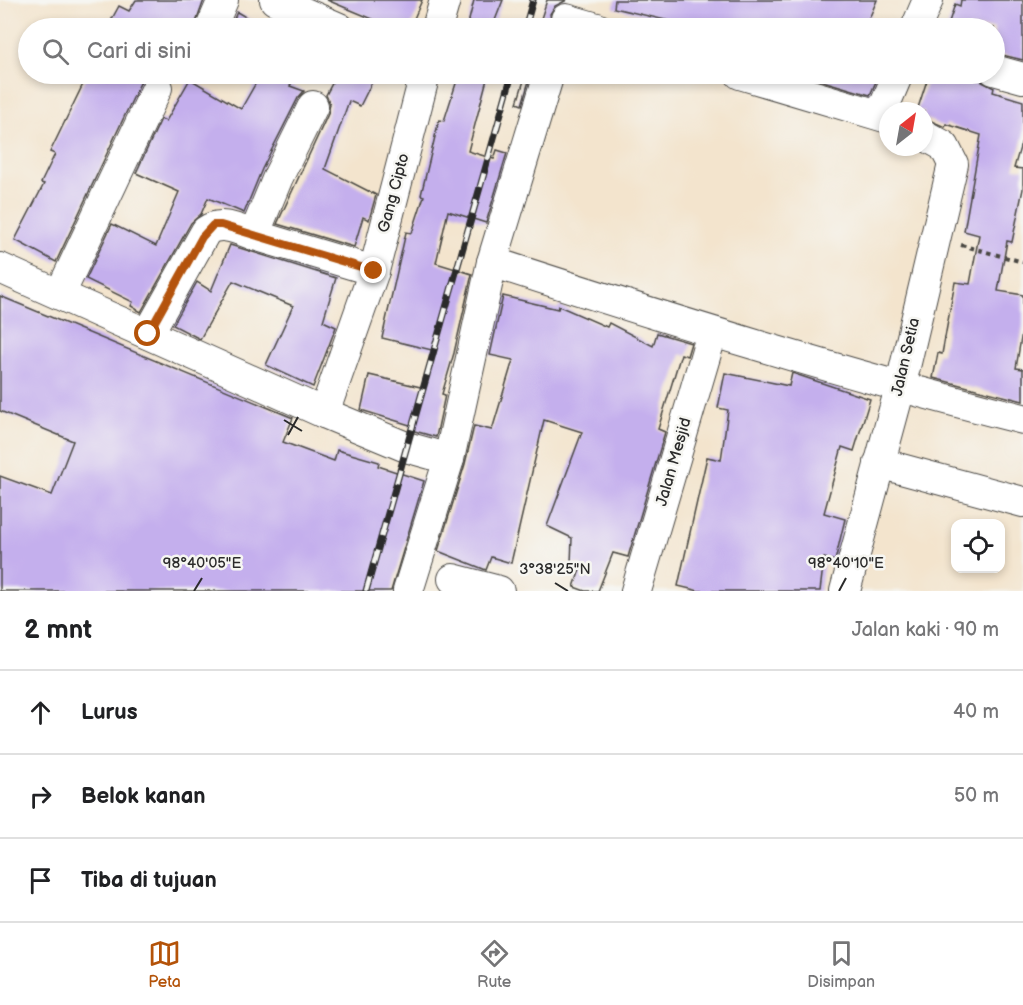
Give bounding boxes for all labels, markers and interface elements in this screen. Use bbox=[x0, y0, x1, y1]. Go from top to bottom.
search box bbox=[18, 18, 1005, 84]
icon: search bbox=[39, 35, 72, 68]
text: Cari di sini bbox=[87, 38, 191, 65]
north arrow bbox=[879, 102, 933, 156]
street label: Gang Cipto bbox=[374, 151, 414, 235]
route end bbox=[360, 257, 386, 283]
street label: Jalan Setia bbox=[888, 316, 924, 398]
route start bbox=[134, 320, 160, 346]
street label: Jalan Mesjid bbox=[652, 416, 696, 508]
map controls bbox=[951, 519, 1005, 573]
button: locate bbox=[951, 519, 1005, 573]
text: 98°40'05"E bbox=[163, 554, 241, 573]
text: 98°40'10"E bbox=[808, 554, 884, 573]
text: 3°38'25"N bbox=[519, 560, 591, 579]
text: 2 mnt bbox=[24, 615, 92, 646]
text: Jalan kaki · 90 m bbox=[852, 618, 999, 642]
icon: ahead bbox=[24, 696, 57, 729]
text: Lurus bbox=[81, 699, 137, 726]
text: 40 m bbox=[953, 700, 999, 724]
icon: right bbox=[24, 780, 57, 813]
text: Belok kanan bbox=[81, 783, 206, 810]
text: 50 m bbox=[954, 784, 999, 808]
icon: arrive bbox=[24, 864, 57, 897]
text: Tiba di tujuan bbox=[81, 867, 217, 894]
tab: Peta bbox=[148, 937, 181, 992]
tab: Rute bbox=[477, 937, 511, 992]
tab: Disimpan bbox=[807, 937, 875, 992]

